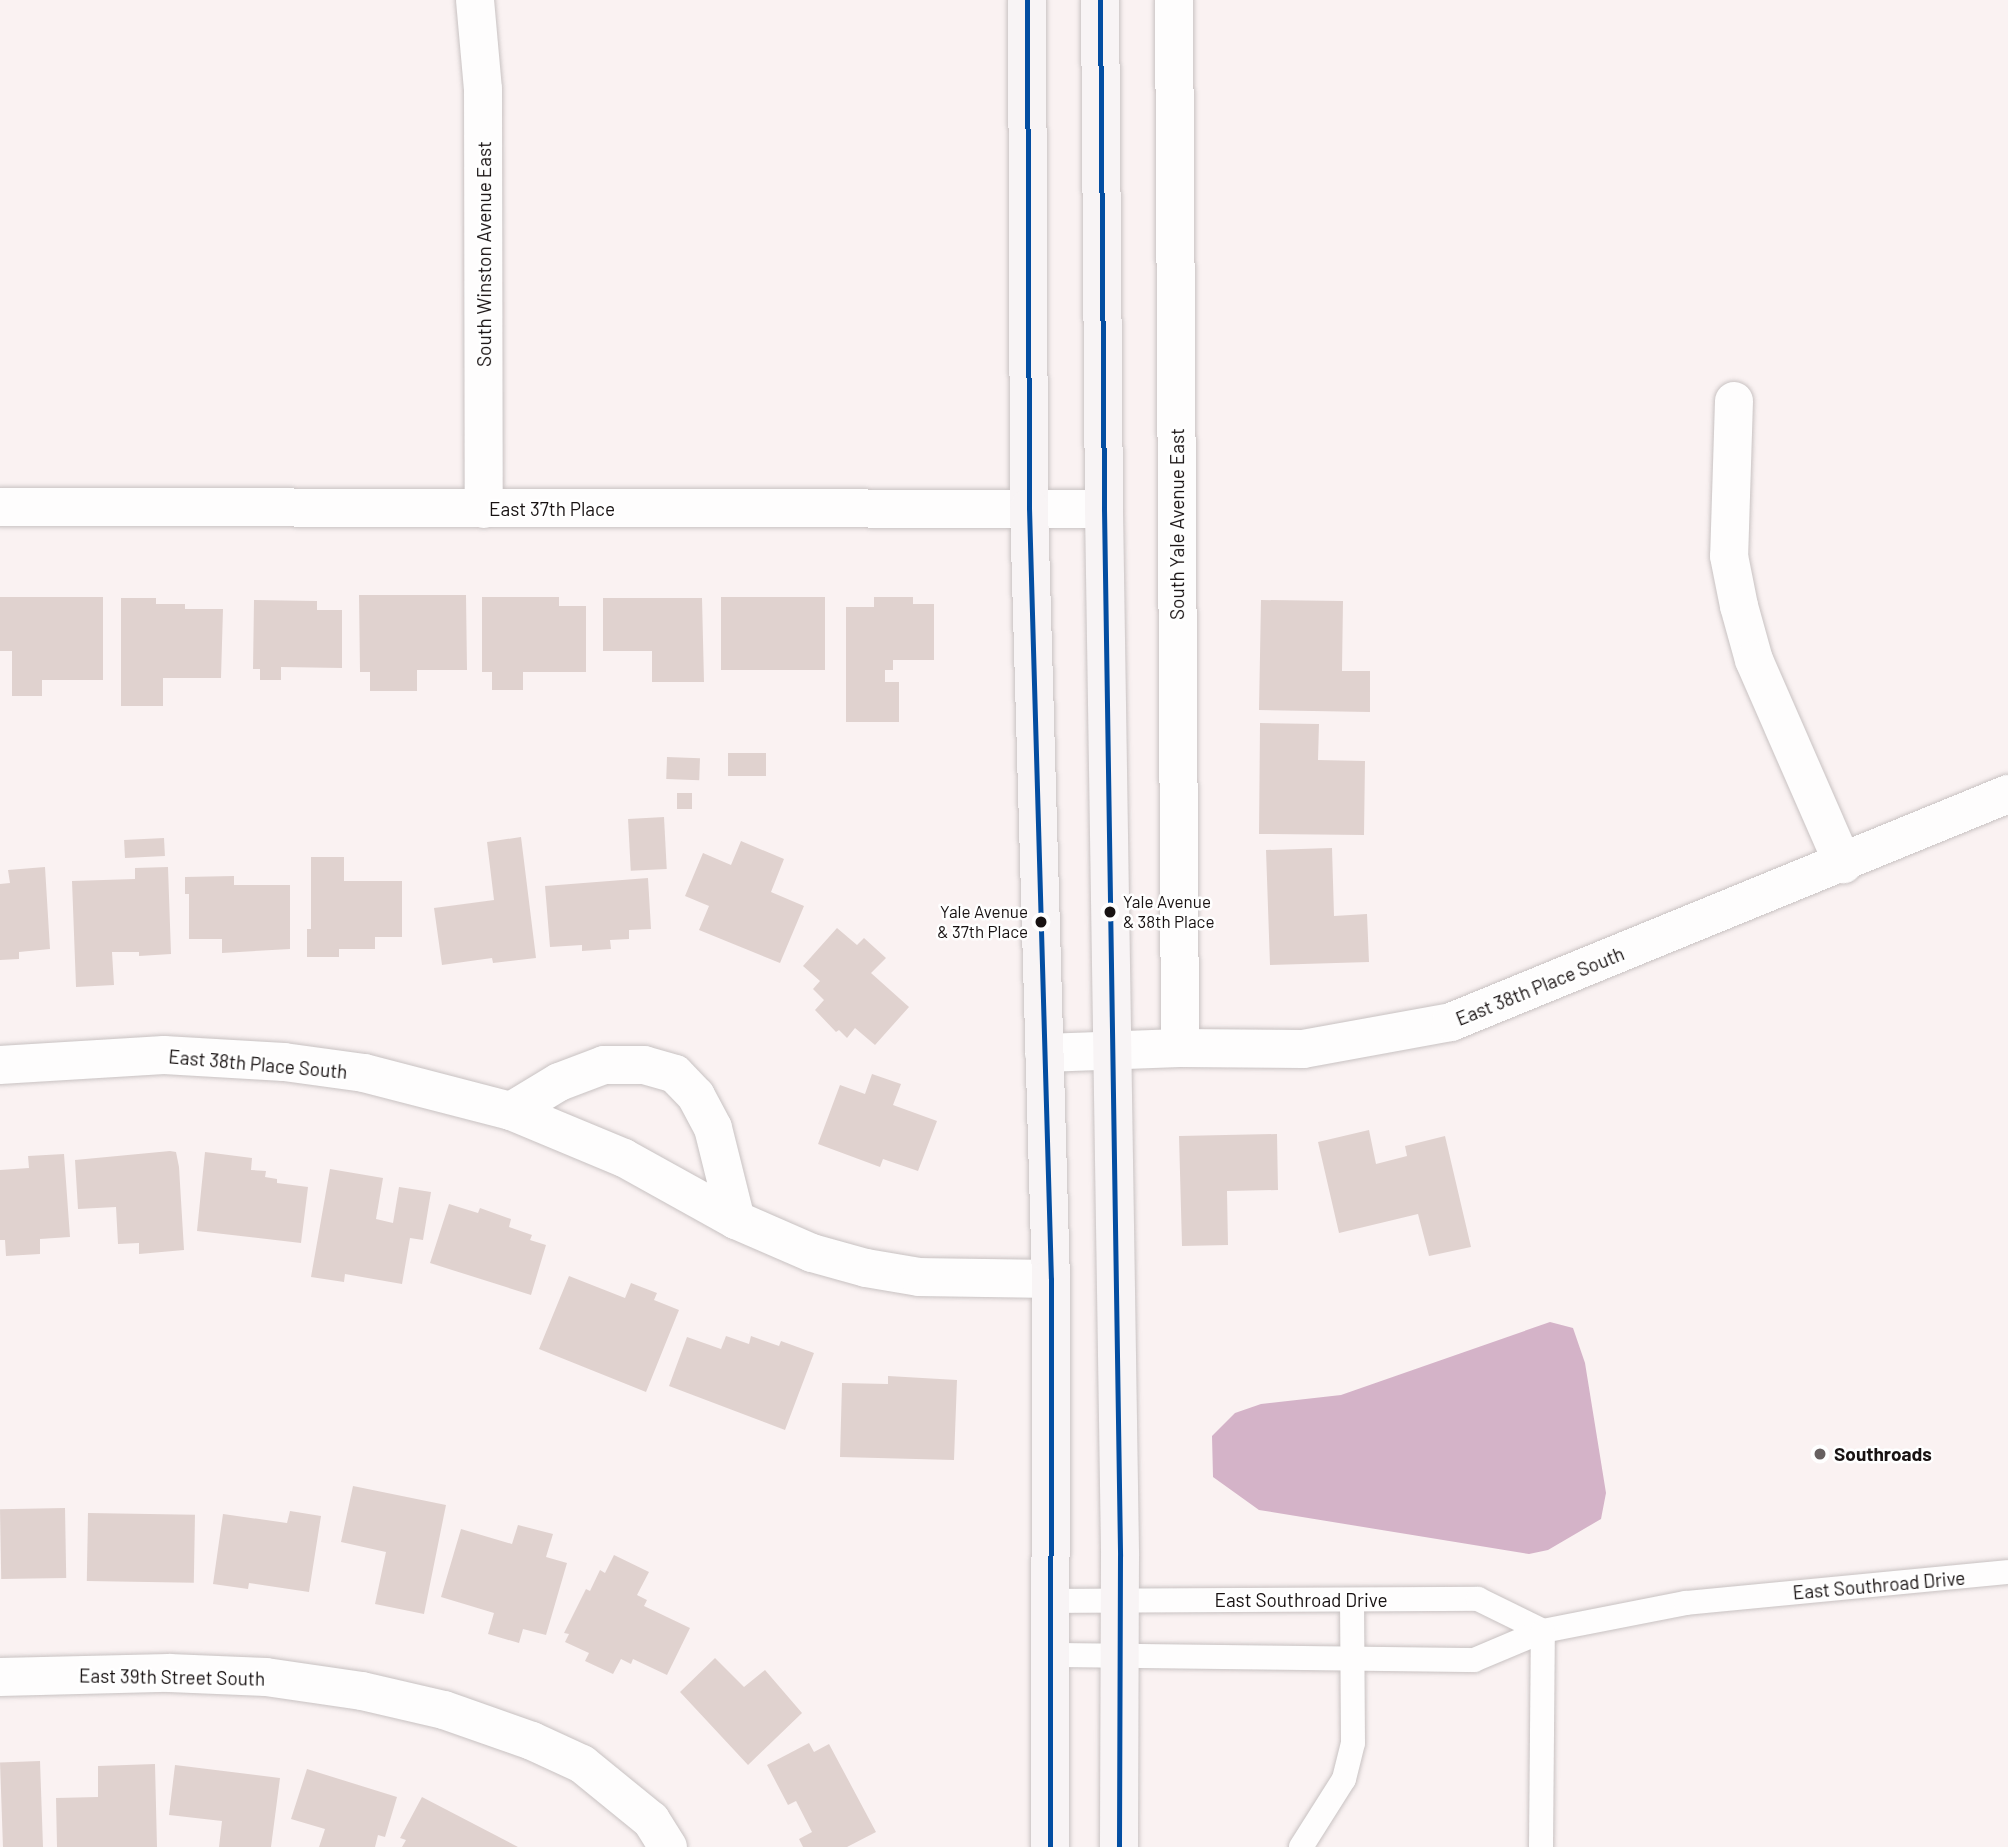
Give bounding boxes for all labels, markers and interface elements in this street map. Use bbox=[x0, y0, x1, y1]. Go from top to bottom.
street label: South Winston Avenue East bbox=[473, 141, 495, 367]
street label: South Yale Avenue East bbox=[1166, 428, 1188, 620]
street label: East 37th Place bbox=[489, 498, 615, 520]
place label: Yale Avenue & 38th Place bbox=[1123, 892, 1214, 932]
place label: Yale Avenue & 37th Place bbox=[937, 902, 1028, 942]
marker: Yale Avenue & 38th Place bbox=[1103, 905, 1117, 919]
marker: Yale Avenue & 37th Place bbox=[1034, 915, 1048, 929]
street label: East 38th Place South bbox=[1452, 942, 1628, 1030]
street label: East 38th Place South bbox=[168, 1045, 348, 1083]
place label: Southroads bbox=[1834, 1443, 1932, 1465]
marker: Southroads bbox=[1812, 1446, 1828, 1462]
street label: East Southroad Drive bbox=[1792, 1566, 1966, 1604]
street label: East Southroad Drive bbox=[1214, 1589, 1388, 1611]
street label: East 39th Street South bbox=[79, 1664, 265, 1690]

